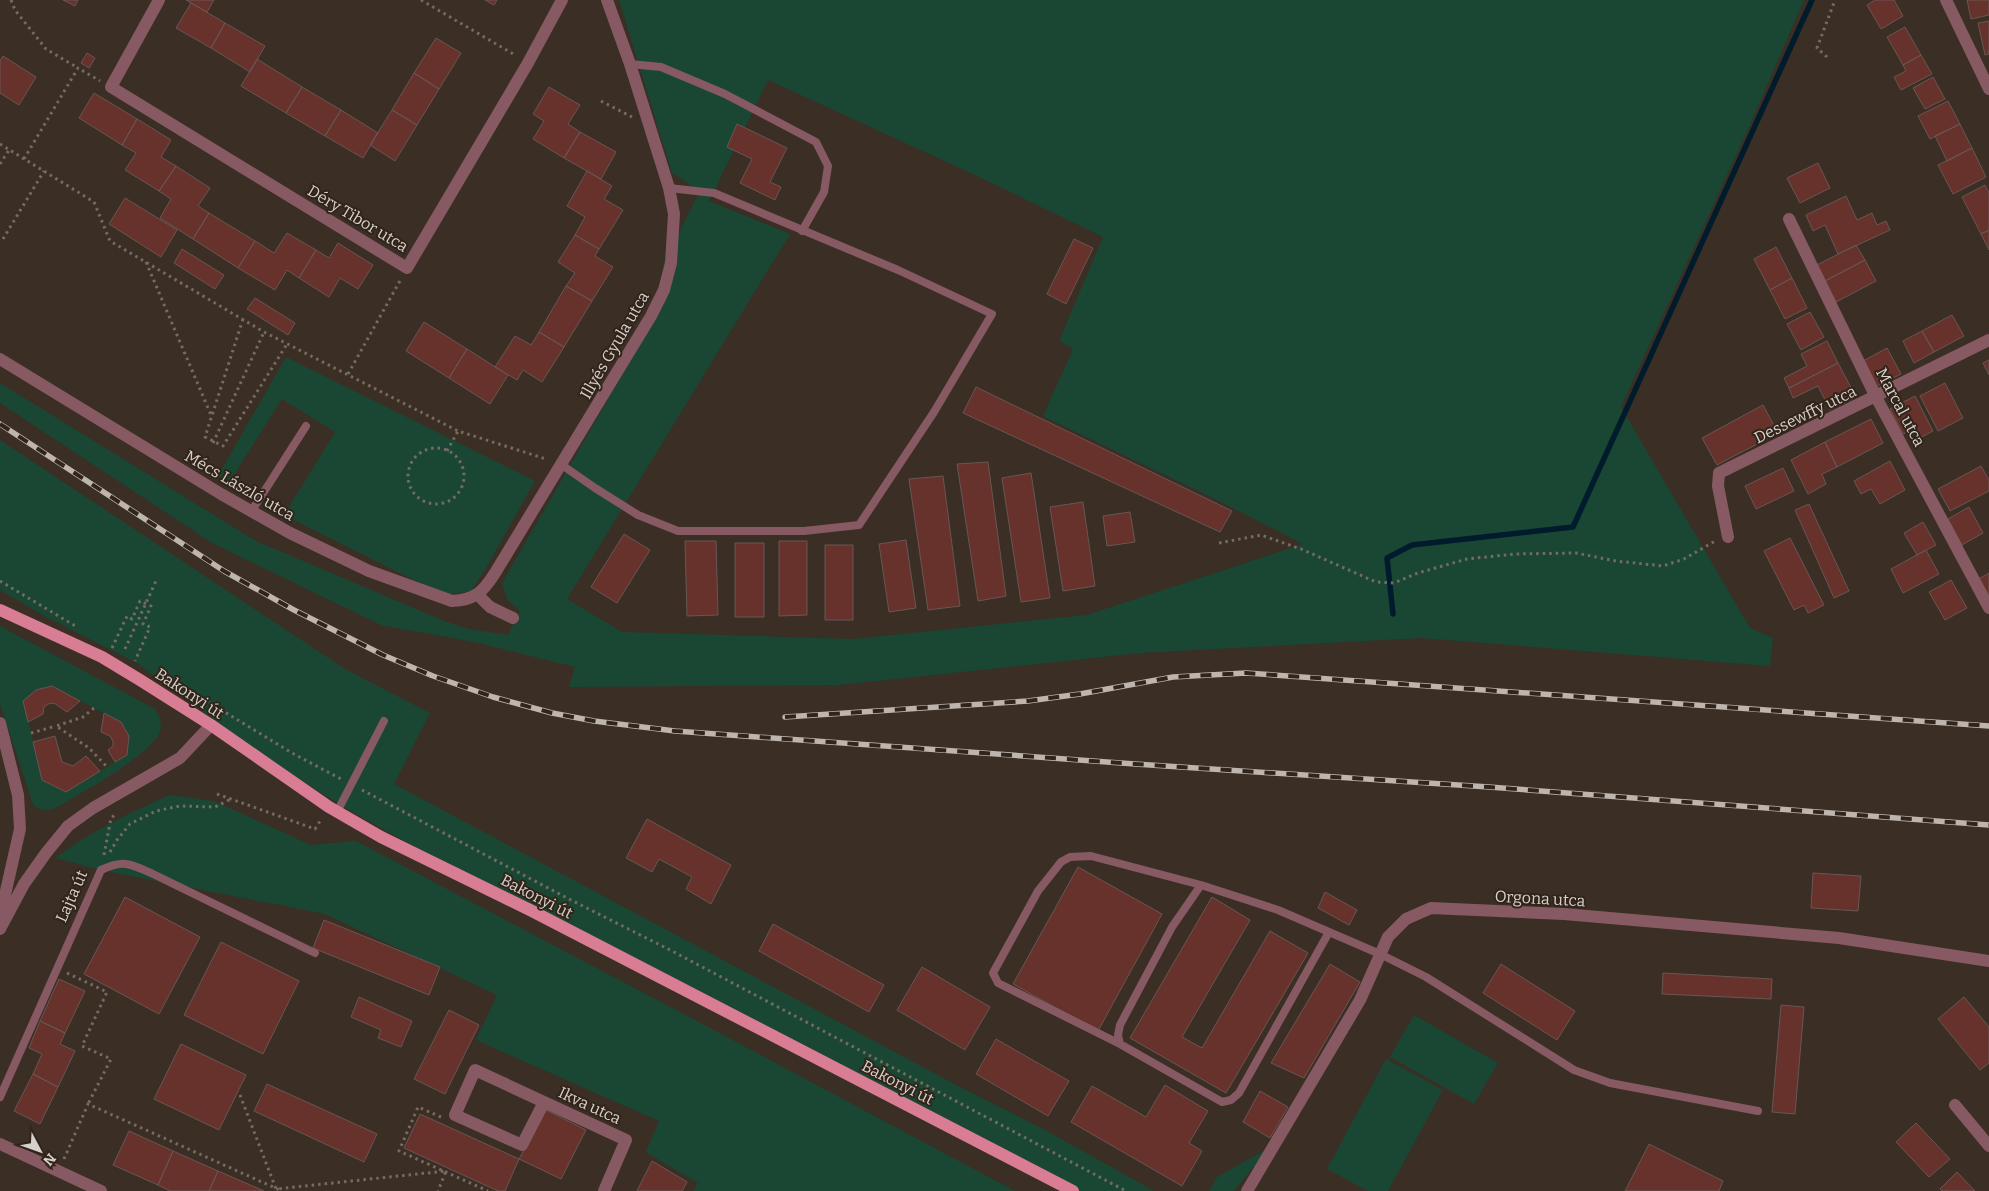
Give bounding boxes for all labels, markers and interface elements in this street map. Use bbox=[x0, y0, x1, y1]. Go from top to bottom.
street label: Déry Tibor utca bbox=[304, 181, 412, 256]
street label: Illyés Gyula utca bbox=[576, 288, 653, 402]
street label: Marcal utca bbox=[1872, 365, 1929, 450]
street label: Dessewffy utca bbox=[1751, 381, 1860, 447]
street label: Mécs László utca bbox=[181, 446, 298, 525]
street label: Bakonyi út bbox=[152, 664, 228, 723]
street label: Lajta út bbox=[52, 867, 91, 925]
street label: Bakonyi út bbox=[498, 870, 576, 923]
street label: Orgona utca bbox=[1494, 887, 1586, 910]
street label: Bakonyi út bbox=[859, 1056, 937, 1109]
street label: Ikva utca bbox=[556, 1083, 624, 1128]
north arrow bbox=[15, 1126, 65, 1176]
text: N bbox=[39, 1150, 59, 1169]

